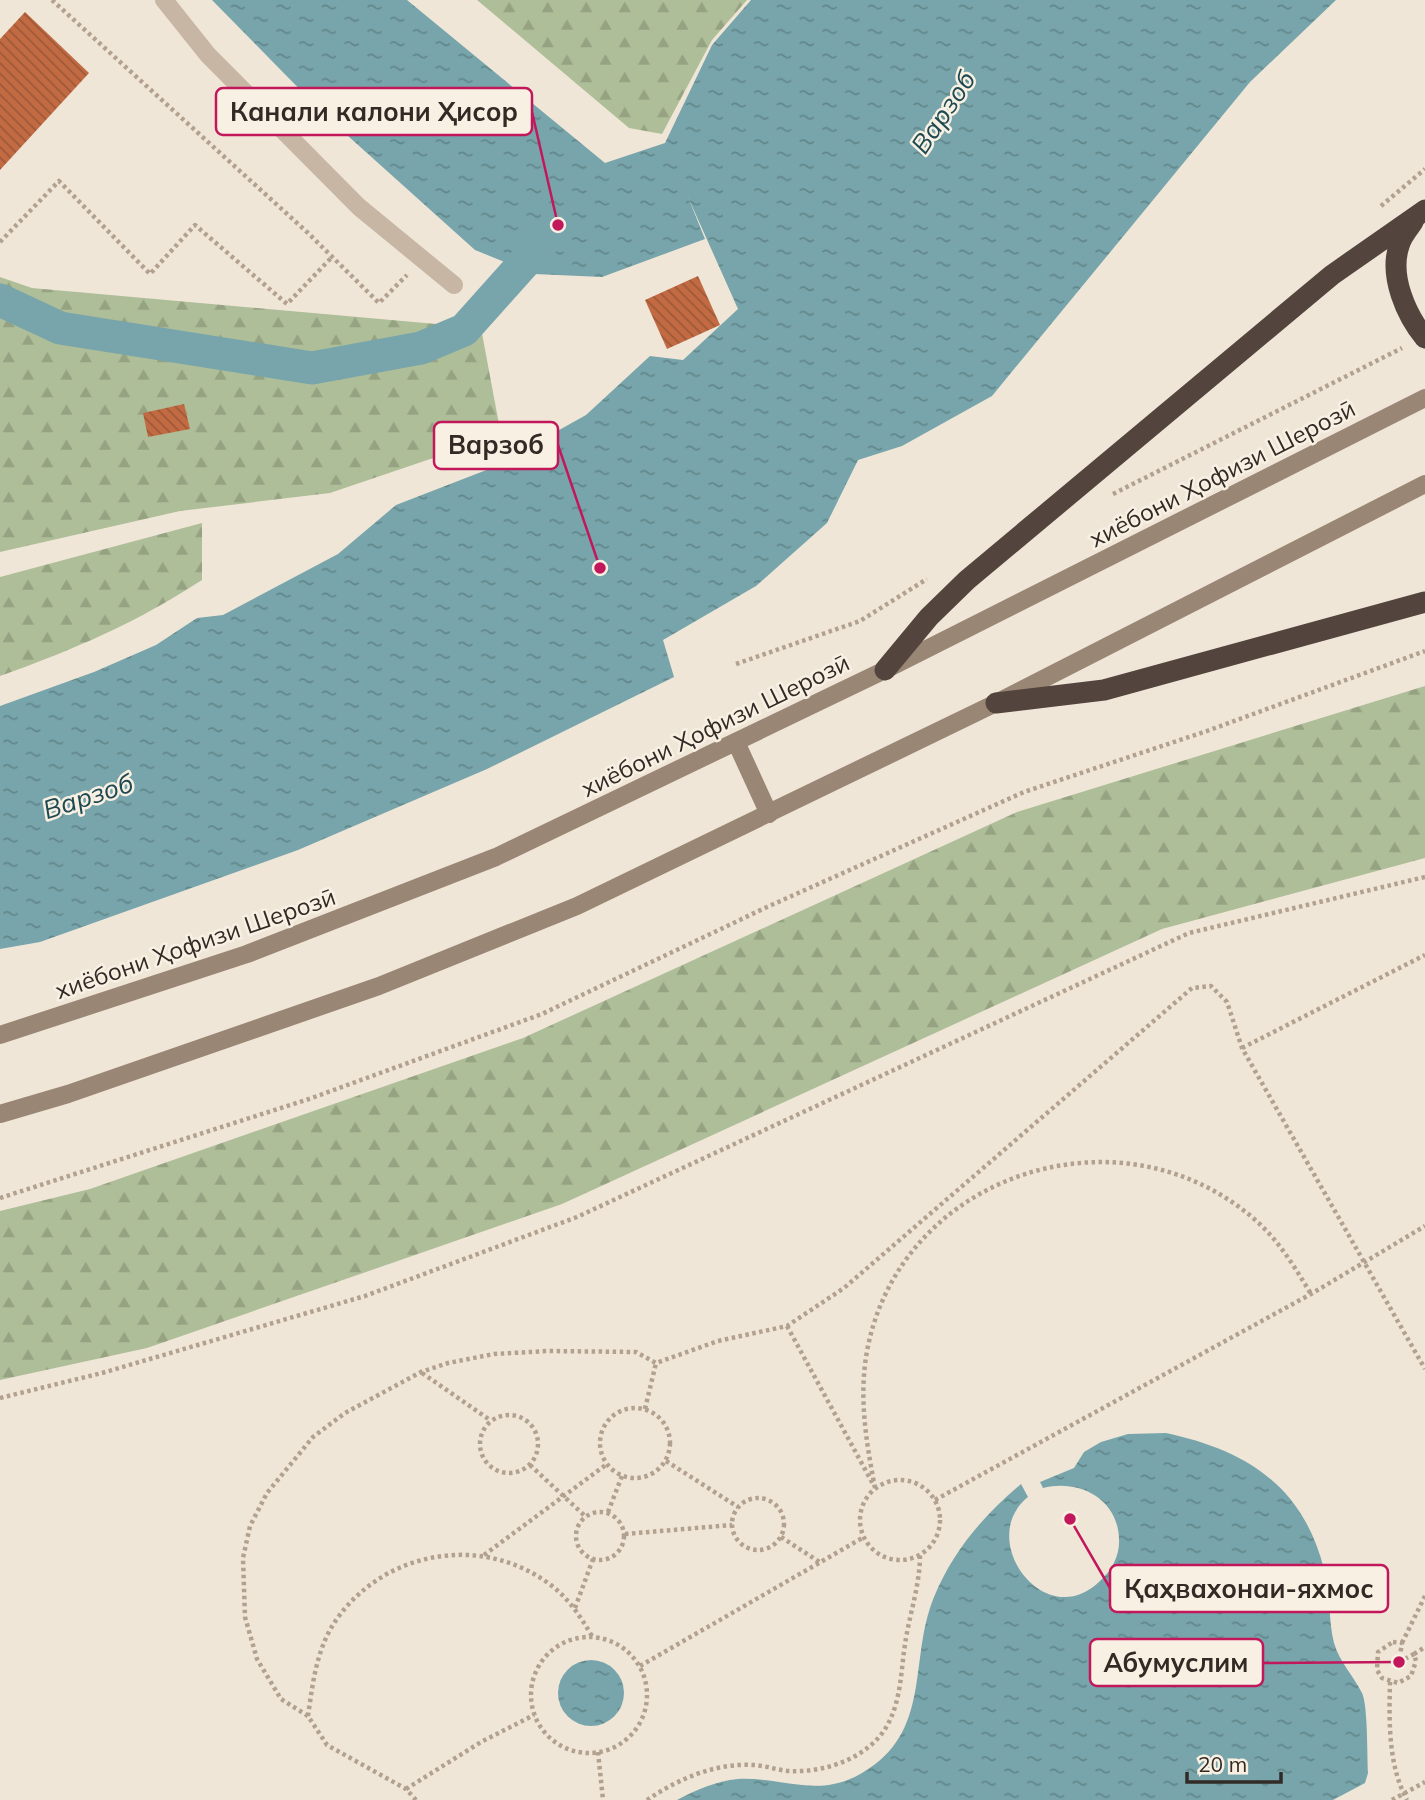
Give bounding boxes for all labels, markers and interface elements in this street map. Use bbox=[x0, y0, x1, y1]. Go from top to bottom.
water label: Варзоб bbox=[903, 64, 983, 160]
callout: Канали калони Ҳисор bbox=[216, 88, 532, 135]
text: Канали калони Ҳисор bbox=[230, 95, 518, 128]
street label: хиёбони Ҳофизи Шерозӣ bbox=[1084, 393, 1360, 553]
callout: Варзоб bbox=[434, 422, 558, 469]
text: Варзоб bbox=[448, 428, 544, 461]
street label: хиёбони Ҳофизи Шерозӣ bbox=[576, 647, 854, 803]
water label: Варзоб bbox=[39, 766, 137, 826]
street label: хиёбони Ҳофизи Шерозӣ bbox=[51, 881, 339, 1005]
callout: Қаҳвахонаи-яхмос bbox=[1110, 1565, 1388, 1612]
text: Қаҳвахонаи-яхмос bbox=[1124, 1572, 1374, 1605]
callout: Абумуслим bbox=[1090, 1639, 1263, 1686]
text: Абумуслим bbox=[1104, 1646, 1248, 1679]
scale bar bbox=[1187, 1741, 1282, 1785]
text: 20 m bbox=[1198, 1751, 1247, 1777]

